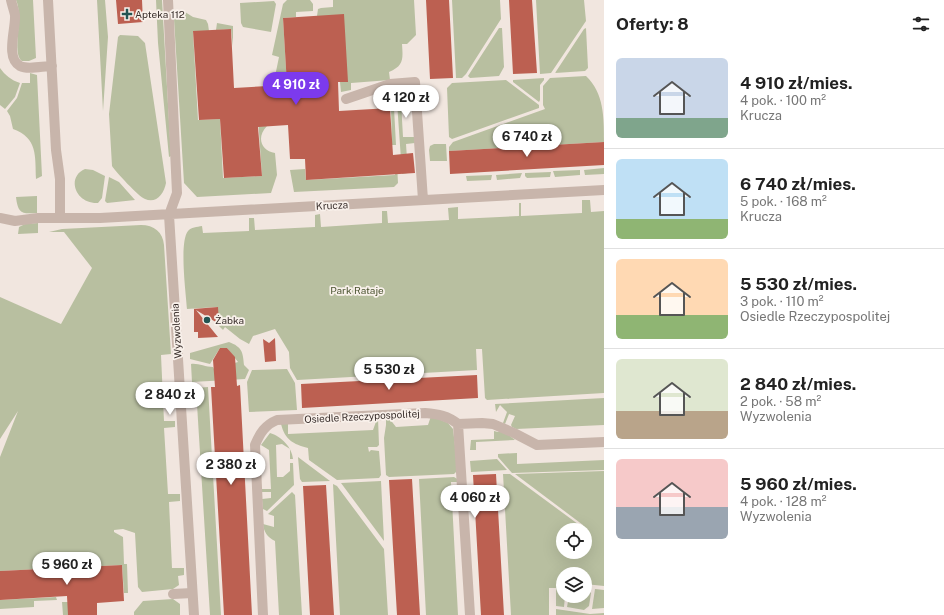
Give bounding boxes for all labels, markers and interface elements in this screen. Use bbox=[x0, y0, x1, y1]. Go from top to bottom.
place label: Apteka 112 bbox=[135, 8, 185, 20]
marker: Apteka 112 bbox=[122, 9, 132, 19]
icon: filters bbox=[910, 13, 932, 35]
text: Oferty: 8 bbox=[616, 14, 689, 34]
pin: 4 910 zł bbox=[255, 72, 337, 106]
text: 4 910 zł/mies. bbox=[740, 73, 853, 93]
icon: home bbox=[648, 74, 696, 122]
text: 4 910 zł bbox=[272, 77, 320, 92]
pin: 4 120 zł bbox=[365, 85, 447, 119]
text: 4 120 zł bbox=[382, 90, 430, 105]
text: 4 pok. · 100 m² bbox=[740, 93, 826, 108]
text: Krucza bbox=[740, 108, 782, 123]
pin: 6 740 zł bbox=[486, 124, 568, 158]
text: 6 740 zł bbox=[502, 129, 552, 144]
text: 6 740 zł/mies. bbox=[740, 174, 856, 194]
icon: home bbox=[648, 175, 696, 223]
text: 5 pok. · 168 m² bbox=[740, 194, 827, 209]
street label: Krucza bbox=[316, 198, 348, 212]
text: Krucza bbox=[740, 209, 782, 224]
text: 5 530 zł/mies. bbox=[740, 274, 857, 294]
icon: home bbox=[648, 275, 696, 323]
park label: Park Rataje bbox=[330, 284, 384, 296]
text: 3 pok. · 110 m² bbox=[740, 294, 824, 309]
street label: Wyzwolenia bbox=[169, 303, 183, 359]
text: Osiedle Rzeczypospolitej bbox=[740, 309, 890, 324]
place label: Żabka bbox=[215, 314, 244, 326]
marker: Żabka bbox=[202, 315, 212, 325]
pin: 5 530 zł bbox=[348, 357, 430, 391]
text: 5 530 zł bbox=[363, 362, 415, 377]
text: 2 840 zł/mies. bbox=[740, 374, 856, 394]
icon: home bbox=[648, 375, 696, 423]
pin: 2 840 zł bbox=[129, 382, 211, 416]
text: 2 840 zł bbox=[145, 387, 195, 402]
text: 2 pok. · 58 m² bbox=[740, 394, 821, 409]
street label: Osiedle Rzeczypospolitej bbox=[304, 407, 420, 425]
text: Wyzwolenia bbox=[740, 409, 812, 424]
pin: 2 380 zł bbox=[190, 452, 272, 486]
text: 2 380 zł bbox=[205, 457, 257, 472]
text: 5 960 zł/mies. bbox=[740, 474, 857, 494]
icon: home bbox=[648, 475, 696, 523]
pin: 4 060 zł bbox=[434, 485, 516, 519]
text: 4 060 zł bbox=[450, 490, 500, 505]
text: 4 pok. · 128 m² bbox=[740, 494, 826, 509]
text: Wyzwolenia bbox=[740, 509, 812, 524]
map controls bbox=[556, 523, 592, 603]
button: locate bbox=[556, 523, 592, 559]
pin: 5 960 zł bbox=[26, 552, 108, 586]
text: 5 960 zł bbox=[41, 557, 93, 572]
button: layers bbox=[556, 567, 592, 603]

